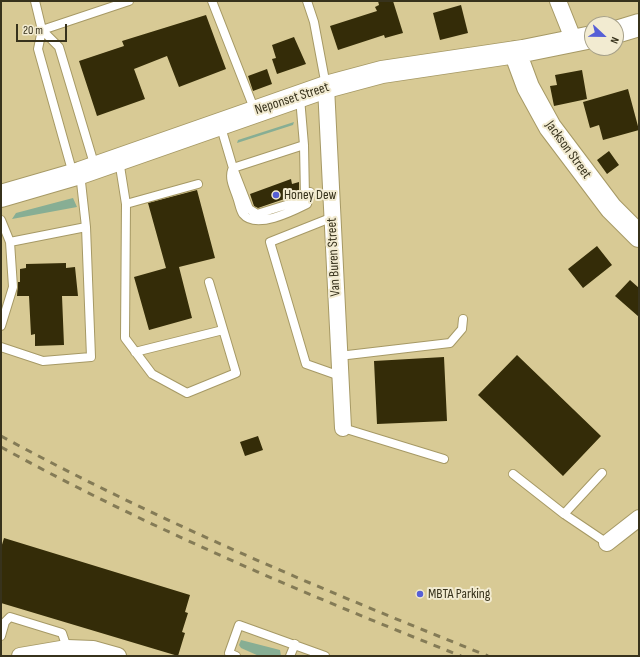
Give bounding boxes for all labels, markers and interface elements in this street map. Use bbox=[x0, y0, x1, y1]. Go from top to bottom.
scale bar bbox=[18, 16, 69, 42]
north arrow bbox=[584, 16, 624, 56]
text: 20 m bbox=[23, 23, 43, 38]
text: N bbox=[608, 35, 622, 45]
street label: Neponset Street bbox=[253, 79, 331, 119]
street label: Jackson Street bbox=[541, 118, 595, 182]
place label: Honey Dew bbox=[284, 187, 336, 203]
marker: Honey Dew bbox=[271, 190, 281, 200]
street label: Van Buren Street bbox=[324, 217, 344, 297]
place label: MBTA Parking bbox=[428, 586, 490, 602]
marker: MBTA Parking bbox=[415, 589, 425, 599]

